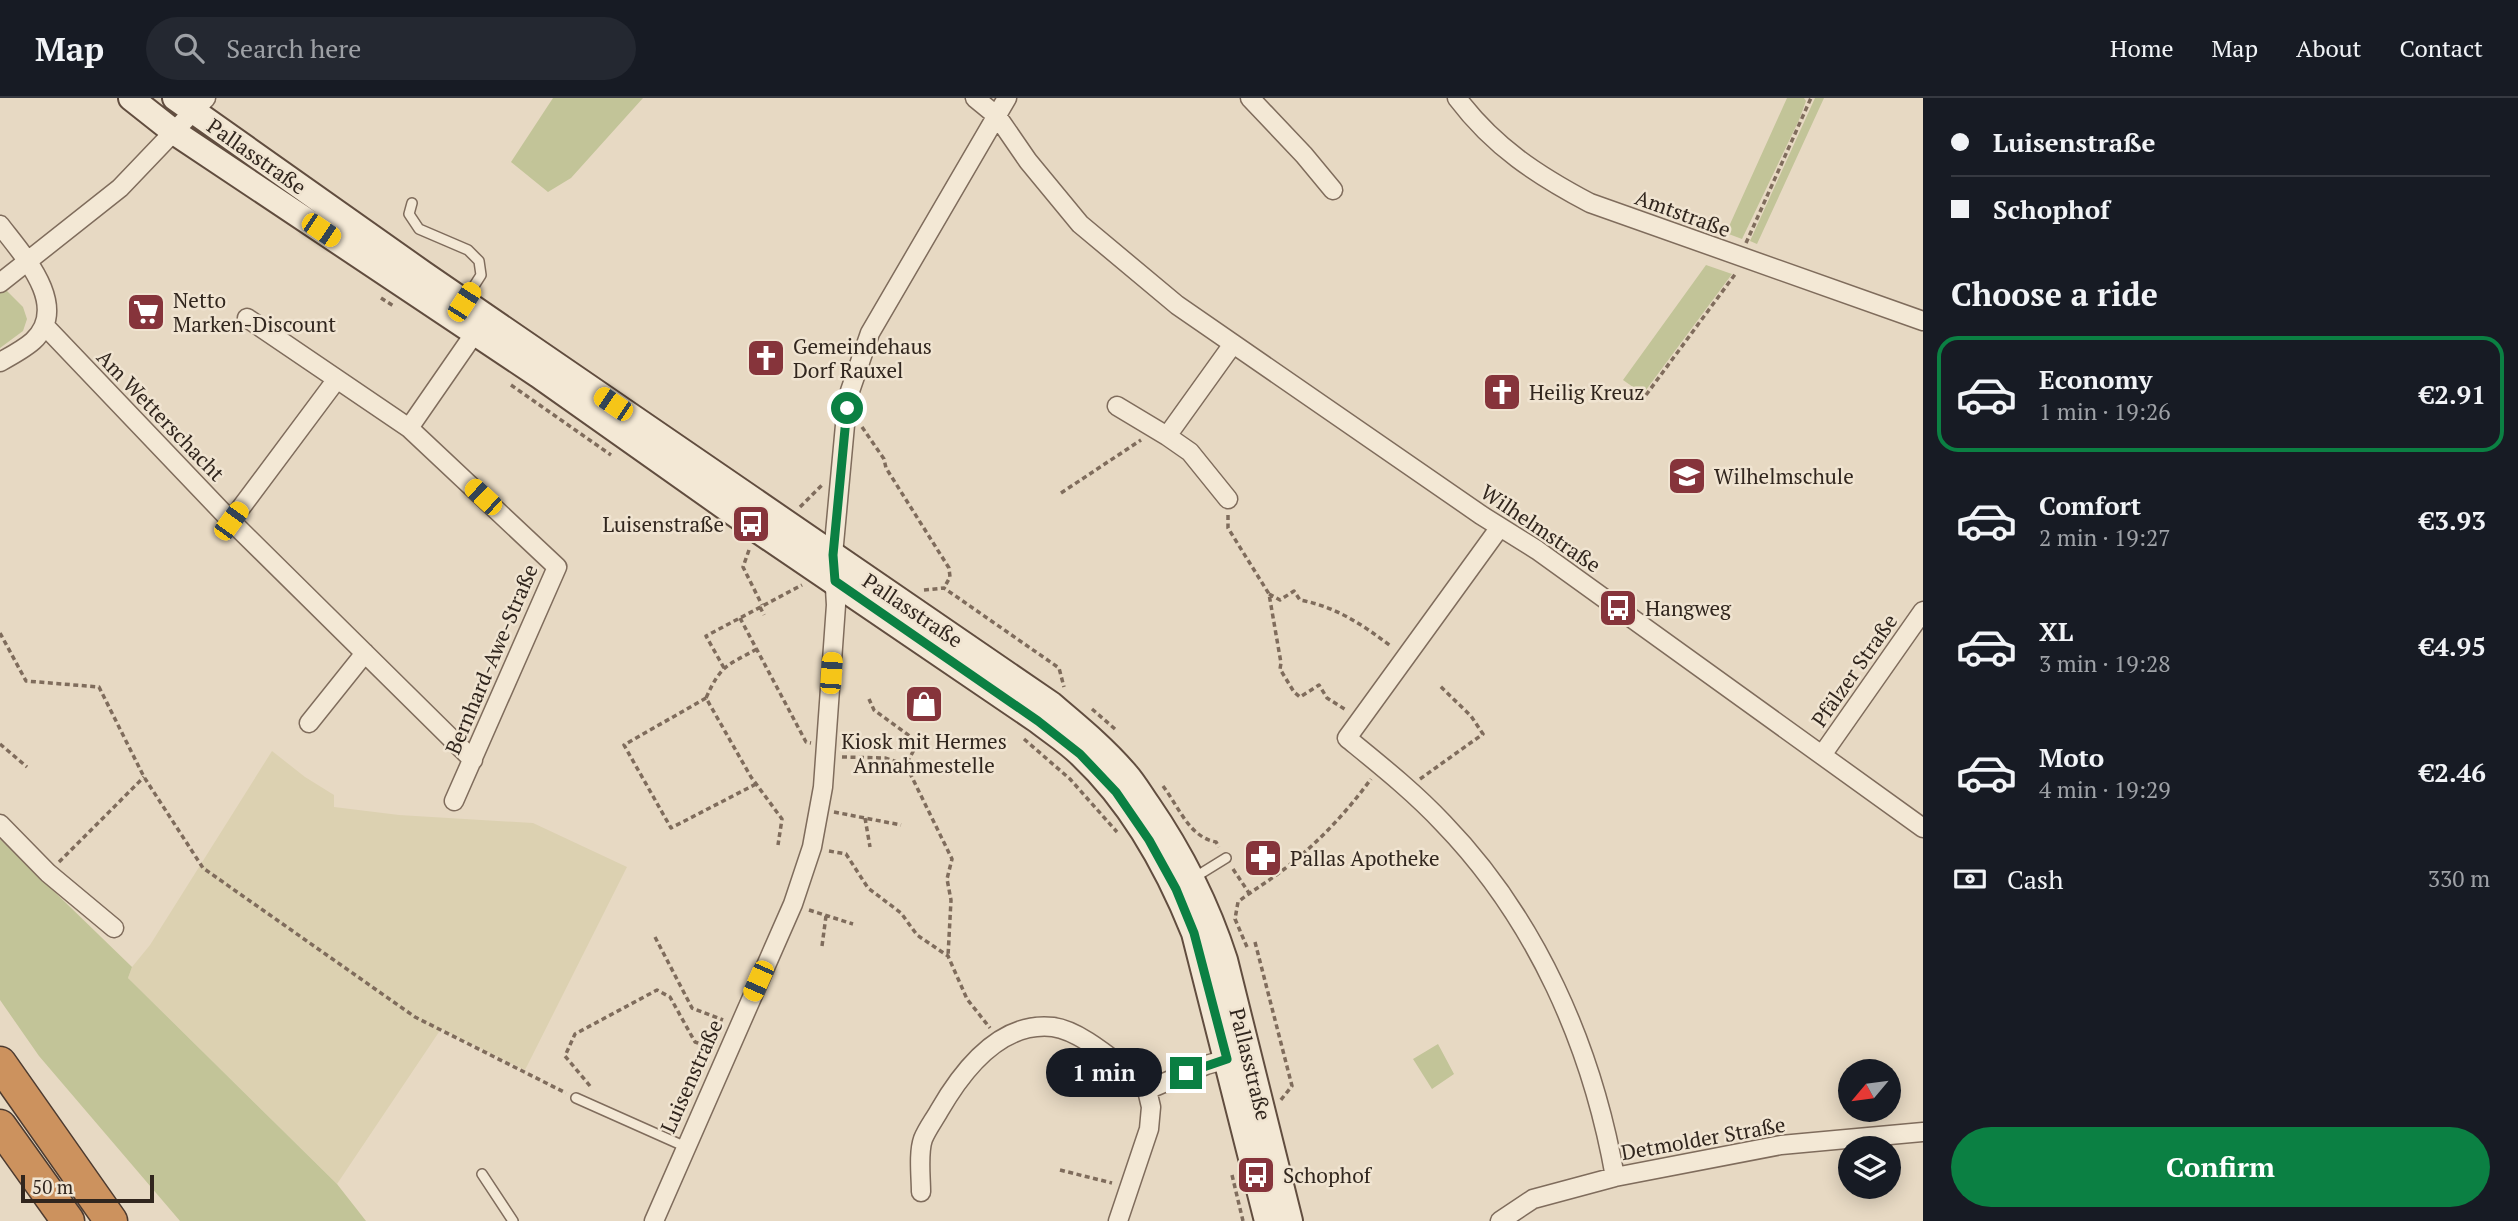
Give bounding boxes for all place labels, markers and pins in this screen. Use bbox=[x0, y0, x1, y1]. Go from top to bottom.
place label: Netto Marken-Discount bbox=[173, 286, 336, 338]
supermarket icon: Netto Marken-Discount bbox=[125, 291, 167, 333]
place label: Gemeindehaus Dorf Rauxel bbox=[793, 332, 932, 384]
church icon: Gemeindehaus Dorf Rauxel bbox=[745, 337, 787, 379]
church icon: Heilig Kreuz bbox=[1481, 371, 1523, 413]
place label: Heilig Kreuz bbox=[1529, 378, 1644, 406]
school or university icon: Wilhelmschule bbox=[1666, 455, 1708, 497]
place label: Wilhelmschule bbox=[1714, 462, 1854, 490]
bus stop icon: Luisenstraße bbox=[730, 503, 772, 545]
place label: Luisenstraße bbox=[602, 510, 724, 538]
bus stop icon: Hangweg bbox=[1597, 587, 1639, 629]
place label: Hangweg bbox=[1645, 594, 1732, 622]
shop icon: Kiosk mit Hermes Annahmestelle bbox=[903, 683, 945, 725]
place label: Kiosk mit Hermes Annahmestelle bbox=[841, 727, 1007, 779]
pharmacy icon: Pallas Apotheke bbox=[1242, 837, 1284, 879]
place label: Pallas Apotheke bbox=[1290, 844, 1440, 872]
bus stop icon: Schophof bbox=[1235, 1154, 1277, 1196]
place label: Schophof bbox=[1283, 1161, 1373, 1189]

